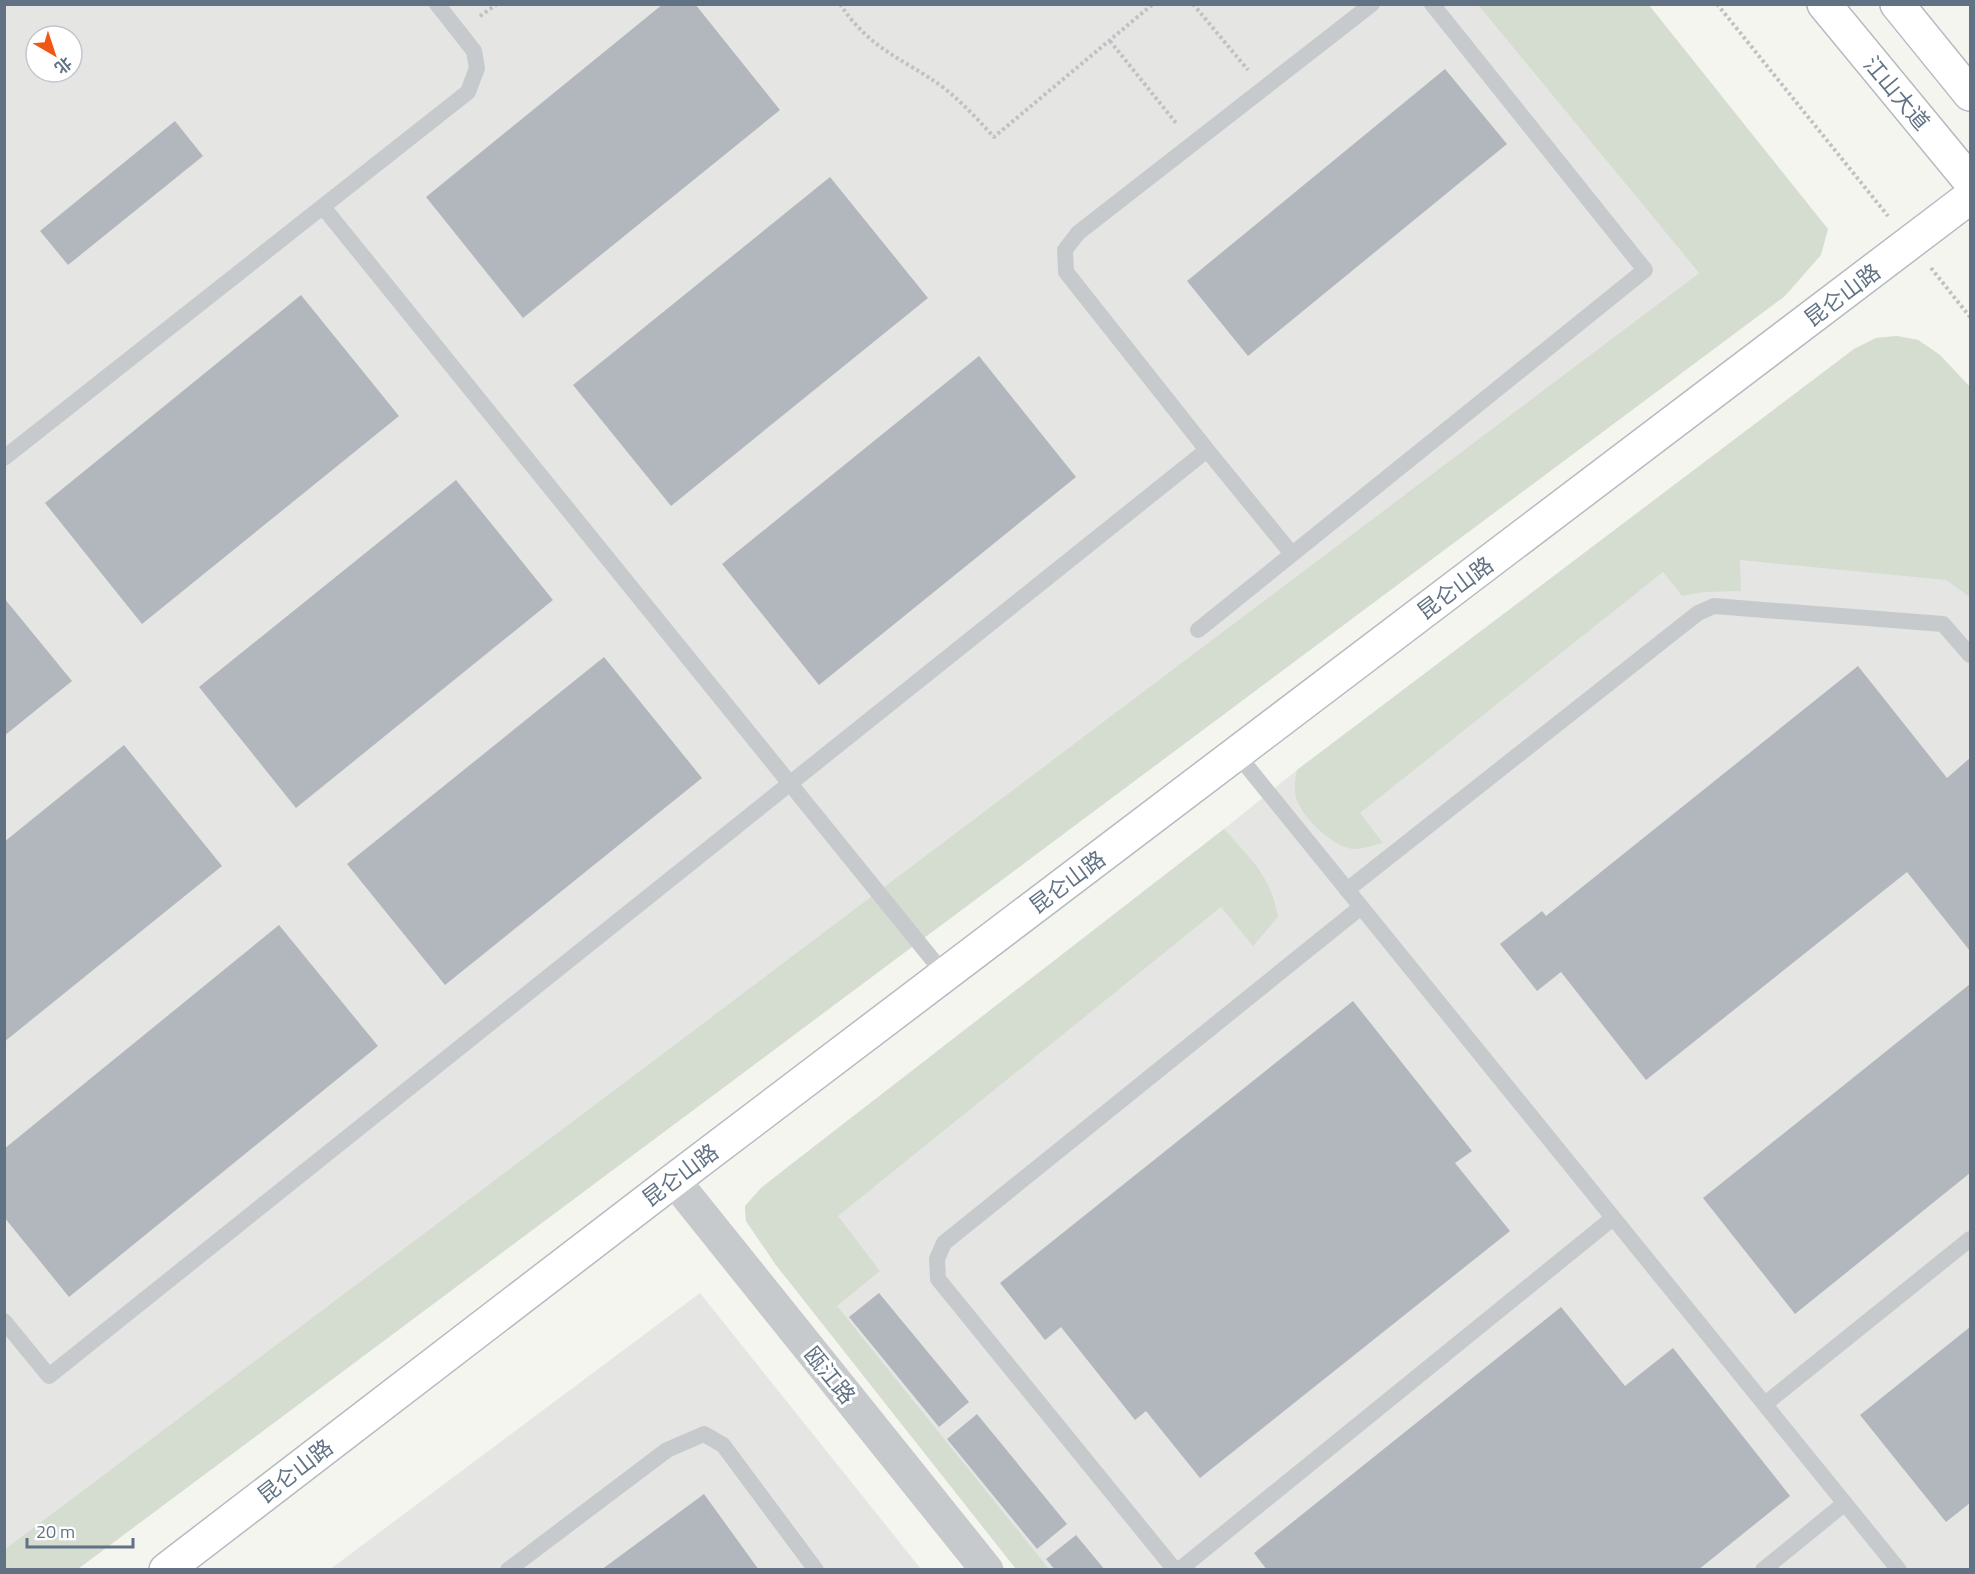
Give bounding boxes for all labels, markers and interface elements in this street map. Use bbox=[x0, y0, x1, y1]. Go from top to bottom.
north arrow bbox=[24, 24, 84, 84]
street label: 江山大道 bbox=[1856, 48, 1938, 138]
text: 北 bbox=[50, 51, 77, 80]
street label: 昆仑山路 bbox=[1797, 255, 1887, 335]
street label: 昆仑山路 bbox=[1410, 548, 1500, 628]
street label: 昆仑山路 bbox=[1022, 842, 1112, 922]
street label: 昆仑山路 bbox=[635, 1135, 725, 1215]
street label: 瓯江路 bbox=[796, 1339, 864, 1411]
street label: 昆仑山路 bbox=[250, 1431, 340, 1511]
scale bar bbox=[27, 1511, 134, 1549]
text: 20 m bbox=[36, 1518, 75, 1545]

